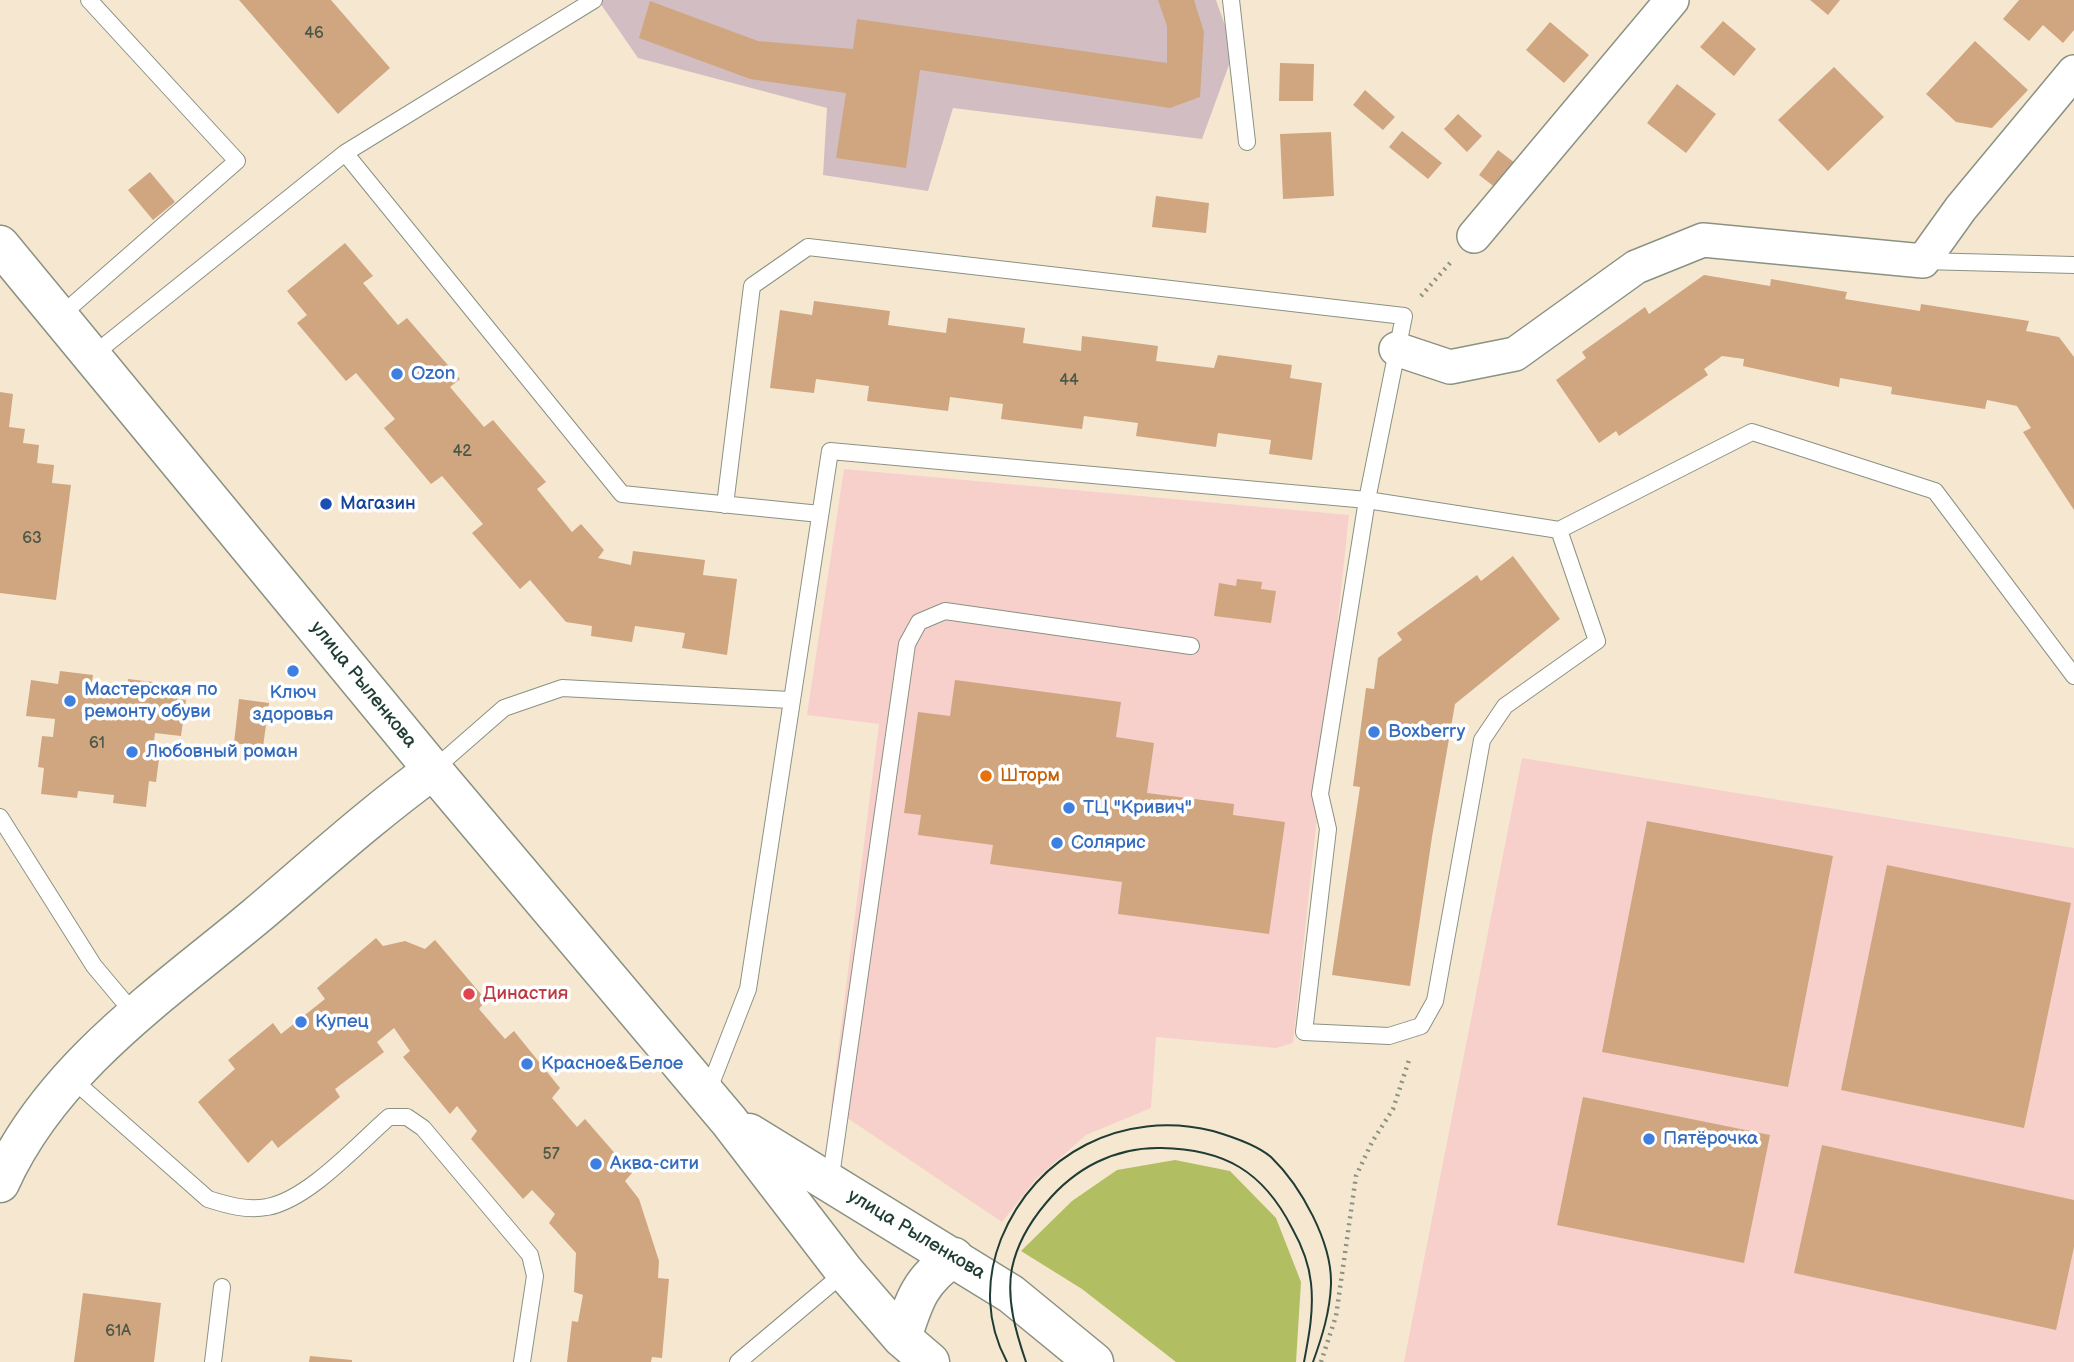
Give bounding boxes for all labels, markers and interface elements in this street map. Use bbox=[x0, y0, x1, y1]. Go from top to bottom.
house number: 46 bbox=[304, 24, 324, 44]
place label: Ozon bbox=[411, 363, 456, 385]
marker: Ozon bbox=[389, 366, 405, 382]
house number: 44 bbox=[1059, 371, 1079, 391]
house number: 42 bbox=[452, 442, 472, 462]
place label: Магазин bbox=[340, 493, 416, 515]
marker: Магазин bbox=[318, 496, 334, 512]
house number: 63 bbox=[22, 529, 42, 549]
street label: улица Рыленкова bbox=[305, 617, 421, 753]
marker: Ключ здоровья bbox=[285, 663, 301, 679]
place label: Мастерская по ремонту обуви bbox=[84, 679, 218, 723]
place label: Ключ здоровья bbox=[252, 682, 334, 726]
marker: Мастерская по ремонту обуви bbox=[62, 693, 78, 709]
place label: Boxberry bbox=[1388, 721, 1465, 743]
marker: Boxberry bbox=[1366, 724, 1382, 740]
house number: 61 bbox=[89, 734, 105, 754]
place label: Любовный роман bbox=[146, 741, 298, 763]
marker: Любовный роман bbox=[124, 744, 140, 760]
place label: Шторм bbox=[1000, 765, 1060, 787]
marker: Шторм bbox=[978, 768, 994, 784]
place label: ТЦ "Кривич" bbox=[1083, 797, 1192, 819]
marker: ТЦ "Кривич" bbox=[1061, 800, 1077, 816]
place label: Солярис bbox=[1071, 832, 1146, 854]
marker: Солярис bbox=[1049, 835, 1065, 851]
place label: Династия bbox=[483, 983, 568, 1005]
marker: Династия bbox=[461, 986, 477, 1002]
place label: Купец bbox=[315, 1011, 369, 1033]
marker: Купец bbox=[293, 1014, 309, 1030]
place label: Красное&Белое bbox=[541, 1053, 683, 1075]
marker: Красное&Белое bbox=[519, 1056, 535, 1072]
place label: Пятёрочка bbox=[1663, 1128, 1758, 1150]
marker: Пятёрочка bbox=[1641, 1131, 1657, 1147]
house number: 57 bbox=[542, 1145, 560, 1165]
place label: Аква-сити bbox=[610, 1153, 699, 1175]
marker: Аква-сити bbox=[588, 1156, 604, 1172]
street label: улица Рыленкова bbox=[843, 1185, 989, 1285]
house number: 61А bbox=[105, 1322, 131, 1342]

